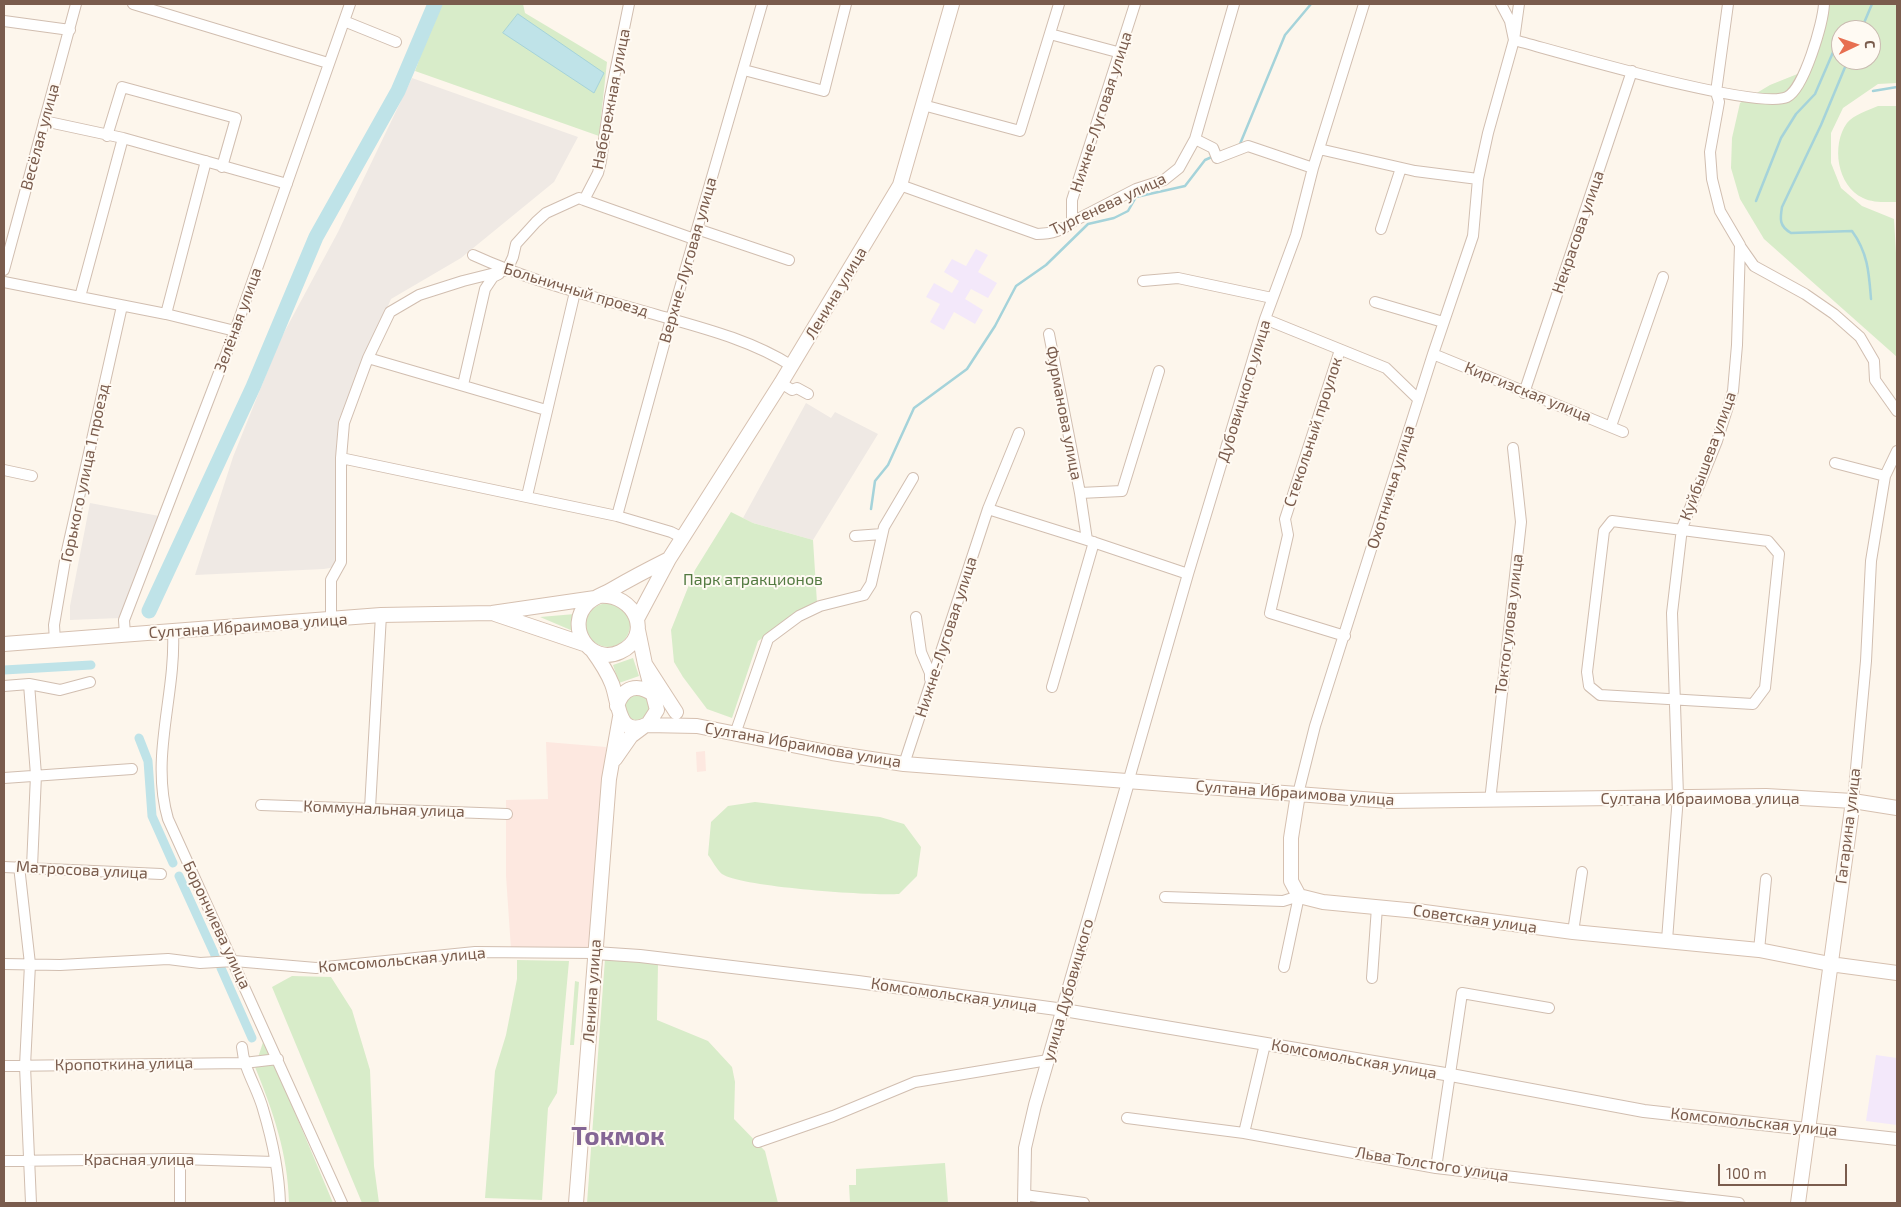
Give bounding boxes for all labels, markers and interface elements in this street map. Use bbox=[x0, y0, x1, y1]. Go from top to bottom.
north arrow bbox=[1831, 20, 1881, 70]
street label: Набережная улица bbox=[588, 27, 634, 171]
street label: Нижне-Луговая улица bbox=[1066, 29, 1136, 195]
text: С bbox=[1862, 40, 1879, 49]
street label: Весёлая улица bbox=[17, 82, 63, 192]
street label: Некрасова улица bbox=[1548, 168, 1608, 296]
street label: Тургенева улица bbox=[1047, 169, 1169, 239]
street label: Верхне-Луговая улица bbox=[655, 175, 721, 345]
street label: Ленина улица bbox=[801, 243, 871, 343]
street label: Больничный проезд bbox=[501, 259, 651, 321]
street label: Зелёная улица bbox=[210, 265, 266, 375]
street label: Дубовицкого улица bbox=[1213, 318, 1275, 464]
street label: Фурманова улица bbox=[1042, 344, 1086, 482]
street label: Стекольный проулок bbox=[1280, 355, 1346, 509]
street label: Киргизская улица bbox=[1462, 358, 1594, 426]
street label: Горького улица 1 проезд bbox=[57, 382, 113, 564]
street label: Куйбышева улица bbox=[1676, 389, 1740, 523]
street label: Охотничья улица bbox=[1363, 423, 1419, 551]
street label: Токтогулова улица bbox=[1491, 553, 1527, 695]
street label: Нижне-Луговая улица bbox=[911, 554, 981, 720]
park label: Парк атракционов bbox=[683, 570, 823, 590]
street label: Султана Ибраимова улица bbox=[148, 609, 348, 643]
street label: Султана Ибраимова улица bbox=[703, 718, 903, 772]
street label: Гагарина улица bbox=[1831, 767, 1865, 885]
street label: Султана Ибраимова улица bbox=[1195, 776, 1395, 810]
street label: Султана Ибраимова улица bbox=[1600, 789, 1800, 809]
street label: Коммунальная улица bbox=[303, 797, 465, 821]
street label: Матросова улица bbox=[16, 857, 148, 883]
street label: Борончиева улица bbox=[179, 858, 255, 992]
street label: Советская улица bbox=[1412, 901, 1538, 937]
street label: улица Дубовицкого bbox=[1038, 916, 1098, 1064]
street label: Ленина улица bbox=[579, 938, 605, 1044]
street label: Комсомольская улица bbox=[318, 943, 486, 977]
street label: Комсомольская улица bbox=[870, 974, 1038, 1016]
street label: Комсомольская улица bbox=[1270, 1035, 1438, 1083]
street label: Кропоткина улица bbox=[55, 1053, 193, 1075]
street label: Комсомольская улица bbox=[1670, 1104, 1838, 1140]
district label: Токмок bbox=[571, 1120, 665, 1152]
street label: Льва Толстого улица bbox=[1354, 1142, 1510, 1186]
street label: Красная улица bbox=[84, 1150, 194, 1170]
scale bar bbox=[1721, 1154, 1850, 1186]
text: 100 m bbox=[1726, 1164, 1767, 1182]

